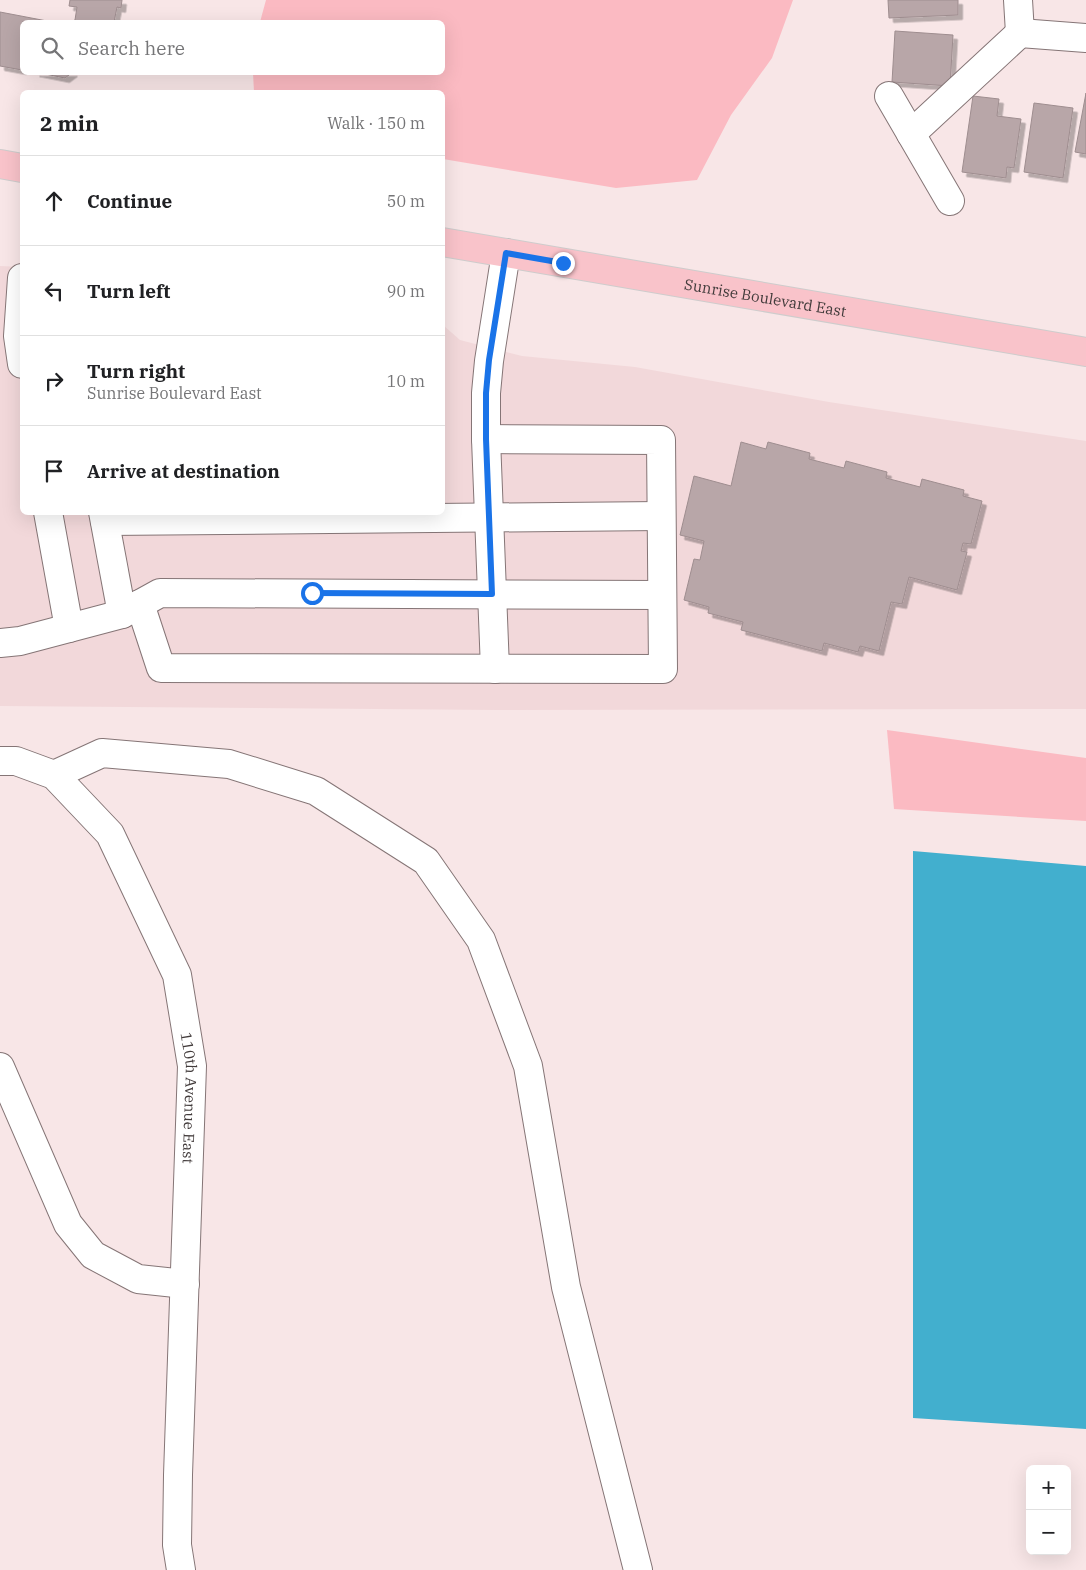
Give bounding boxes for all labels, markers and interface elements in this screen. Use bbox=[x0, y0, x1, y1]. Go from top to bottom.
search box bbox=[20, 20, 445, 75]
icon: search bbox=[38, 34, 66, 62]
text: Search here bbox=[78, 36, 185, 60]
text: 2 min bbox=[40, 109, 99, 137]
text: Walk · 150 m bbox=[327, 113, 425, 133]
icon: ahead bbox=[40, 187, 68, 215]
text: Continue bbox=[87, 189, 172, 213]
text: 50 m bbox=[387, 191, 425, 211]
route end bbox=[552, 252, 575, 275]
street label: Sunrise Boulevard East bbox=[683, 274, 848, 320]
icon: left bbox=[40, 277, 68, 305]
text: Turn left bbox=[87, 279, 170, 303]
text: 90 m bbox=[387, 281, 425, 301]
text: Turn right bbox=[87, 359, 185, 383]
icon: right bbox=[40, 367, 68, 395]
text: 10 m bbox=[387, 371, 425, 391]
text: Sunrise Boulevard East bbox=[87, 383, 262, 403]
icon: arrive bbox=[40, 457, 68, 485]
text: Arrive at destination bbox=[87, 459, 280, 483]
route start bbox=[301, 582, 324, 605]
street label: 110th Avenue East bbox=[177, 1031, 202, 1164]
map controls bbox=[1026, 1465, 1071, 1555]
button: + bbox=[1026, 1465, 1071, 1510]
button: − bbox=[1026, 1510, 1071, 1555]

